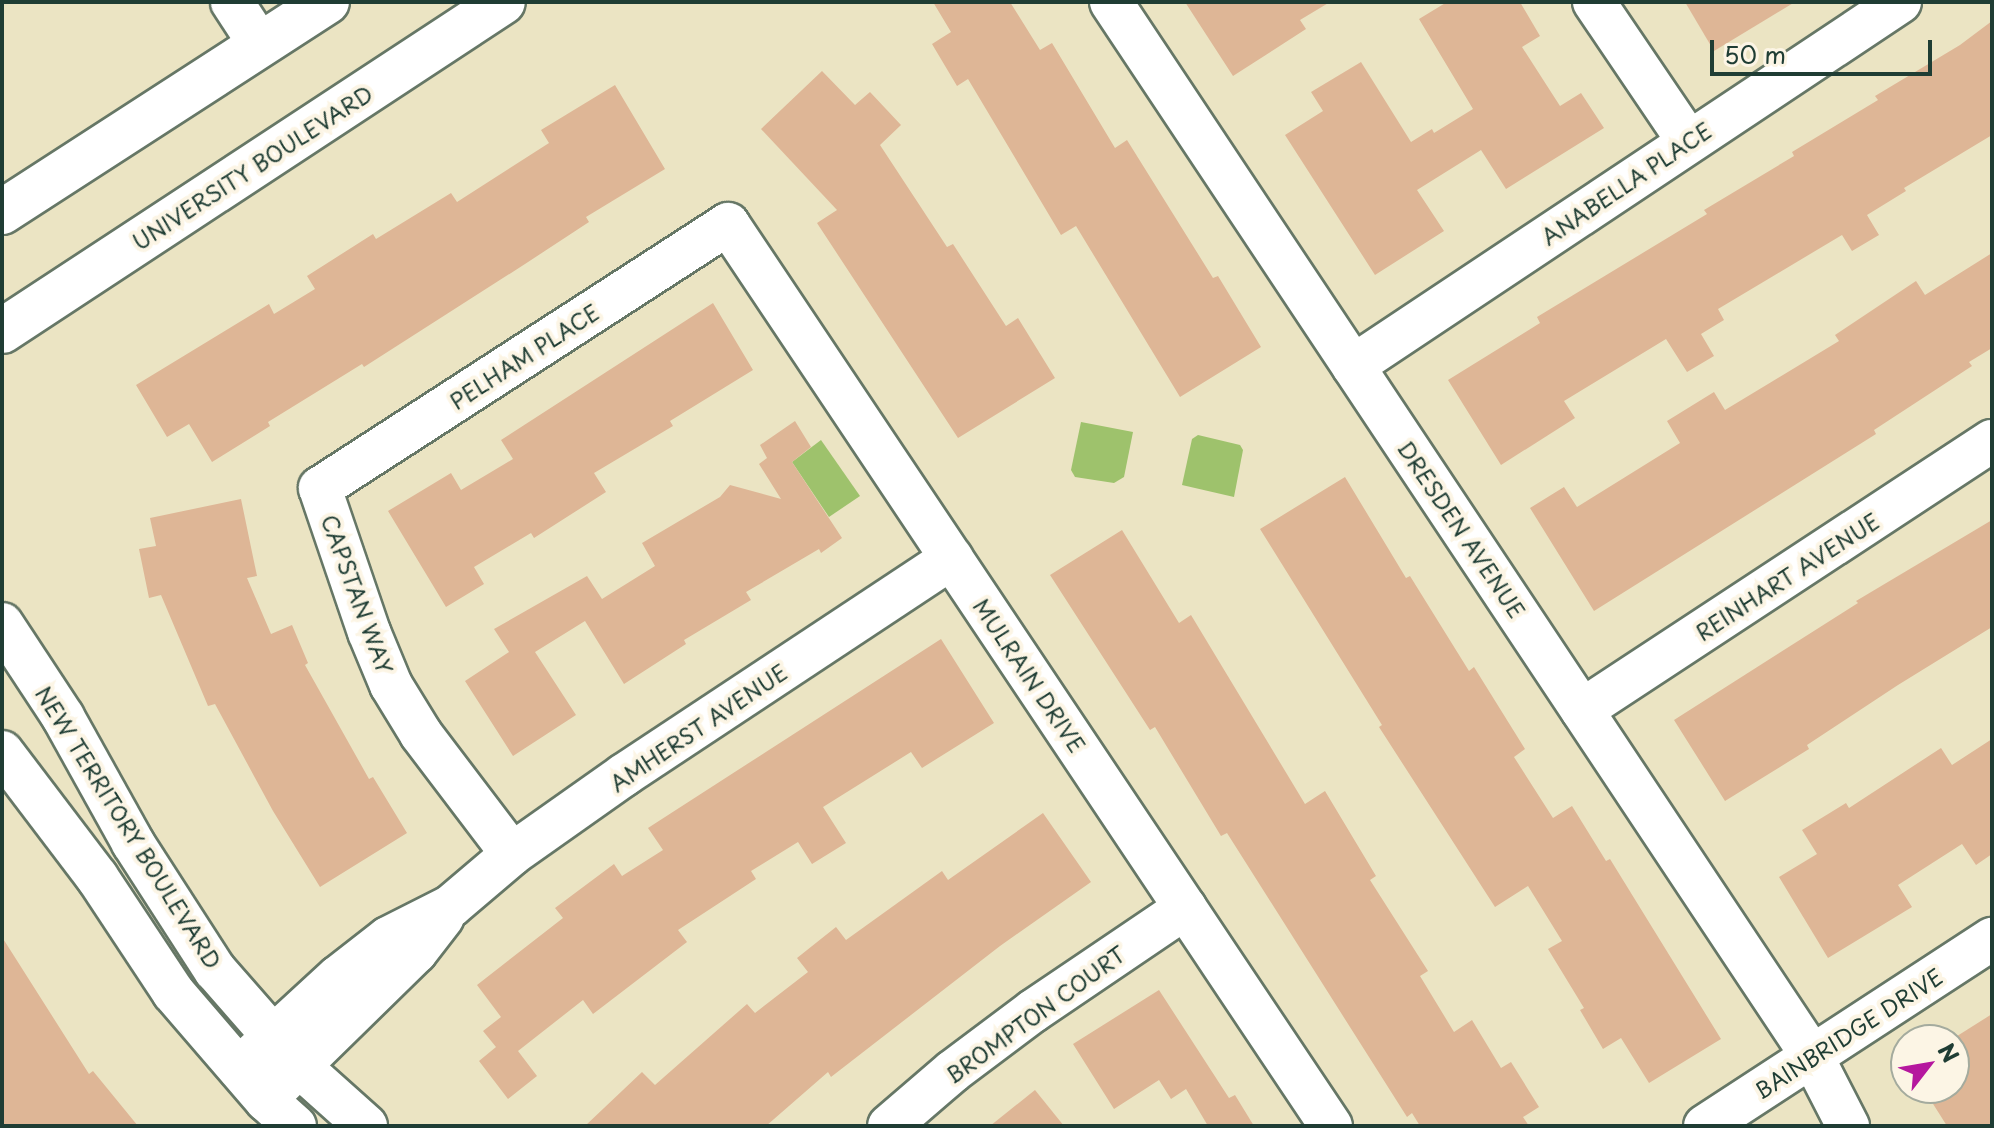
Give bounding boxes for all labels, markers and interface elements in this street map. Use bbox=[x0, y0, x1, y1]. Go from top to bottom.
scale bar bbox=[1714, 24, 1936, 74]
text: 50 m bbox=[1724, 36, 1786, 72]
street label: UNIVERSITY BOULEVARD bbox=[127, 79, 377, 255]
street label: ANABELLA PLACE bbox=[1535, 116, 1717, 250]
street label: PELHAM PLACE bbox=[444, 298, 604, 414]
street label: DRESDEN AVENUE bbox=[1393, 435, 1531, 623]
street label: REINHART AVENUE bbox=[1690, 507, 1884, 645]
street label: CAPSTAN WAY bbox=[317, 511, 399, 677]
street label: MULRAIN DRIVE bbox=[969, 593, 1091, 757]
street label: AMHERST AVENUE bbox=[603, 657, 793, 797]
street label: NEW TERRITORY BOULEVARD bbox=[30, 680, 228, 974]
street label: BROMPTON COURT bbox=[939, 939, 1131, 1089]
street label: BAINBRIDGE DRIVE bbox=[1749, 962, 1947, 1104]
north arrow bbox=[1890, 1024, 1970, 1104]
text: N bbox=[1931, 1036, 1968, 1068]

